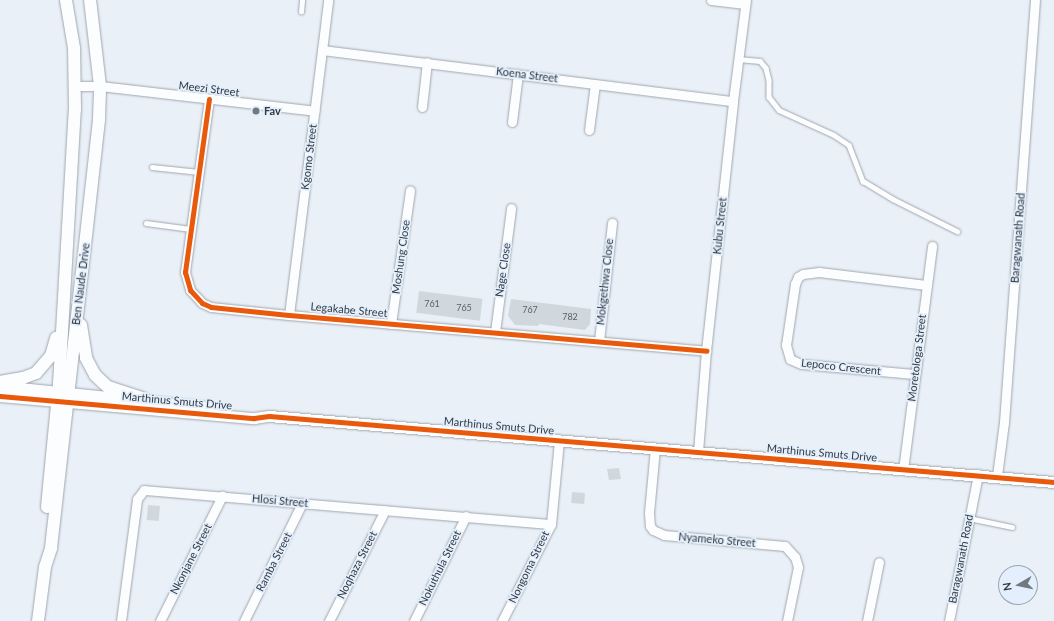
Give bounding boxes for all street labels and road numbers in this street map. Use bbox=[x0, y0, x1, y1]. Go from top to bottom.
street label: Koena Street bbox=[495, 65, 559, 85]
street label: Meezi Street bbox=[178, 79, 240, 99]
street label: Kgomo Street bbox=[298, 123, 320, 191]
street label: Baragwanath Road bbox=[1008, 192, 1028, 284]
street label: Kubu Street bbox=[710, 197, 730, 255]
street label: Moshung Close bbox=[389, 219, 413, 295]
street label: Mokgethwa Close bbox=[594, 238, 616, 326]
street label: Ben Naude Drive bbox=[69, 242, 93, 326]
street label: Nage Close bbox=[493, 242, 513, 298]
street label: Legakabe Street bbox=[310, 300, 388, 320]
street label: Moretologa Street bbox=[905, 314, 929, 402]
street label: Lepoco Crescent bbox=[800, 356, 882, 378]
street label: Marthinus Smuts Drive bbox=[121, 390, 233, 412]
street label: Marthinus Smuts Drive bbox=[443, 415, 555, 437]
street label: Marthinus Smuts Drive bbox=[766, 442, 878, 464]
street label: Hlosi Street bbox=[251, 492, 309, 510]
street label: Baragwanath Road bbox=[946, 513, 976, 605]
street label: Nkonjane Street bbox=[167, 521, 215, 597]
street label: Nokuthula Street bbox=[416, 528, 464, 608]
street label: Noqhaza Street bbox=[334, 529, 380, 601]
street label: Nongoma Street bbox=[506, 529, 552, 605]
street label: Ramba Street bbox=[253, 530, 295, 594]
street label: Nyameko Street bbox=[678, 530, 756, 550]

